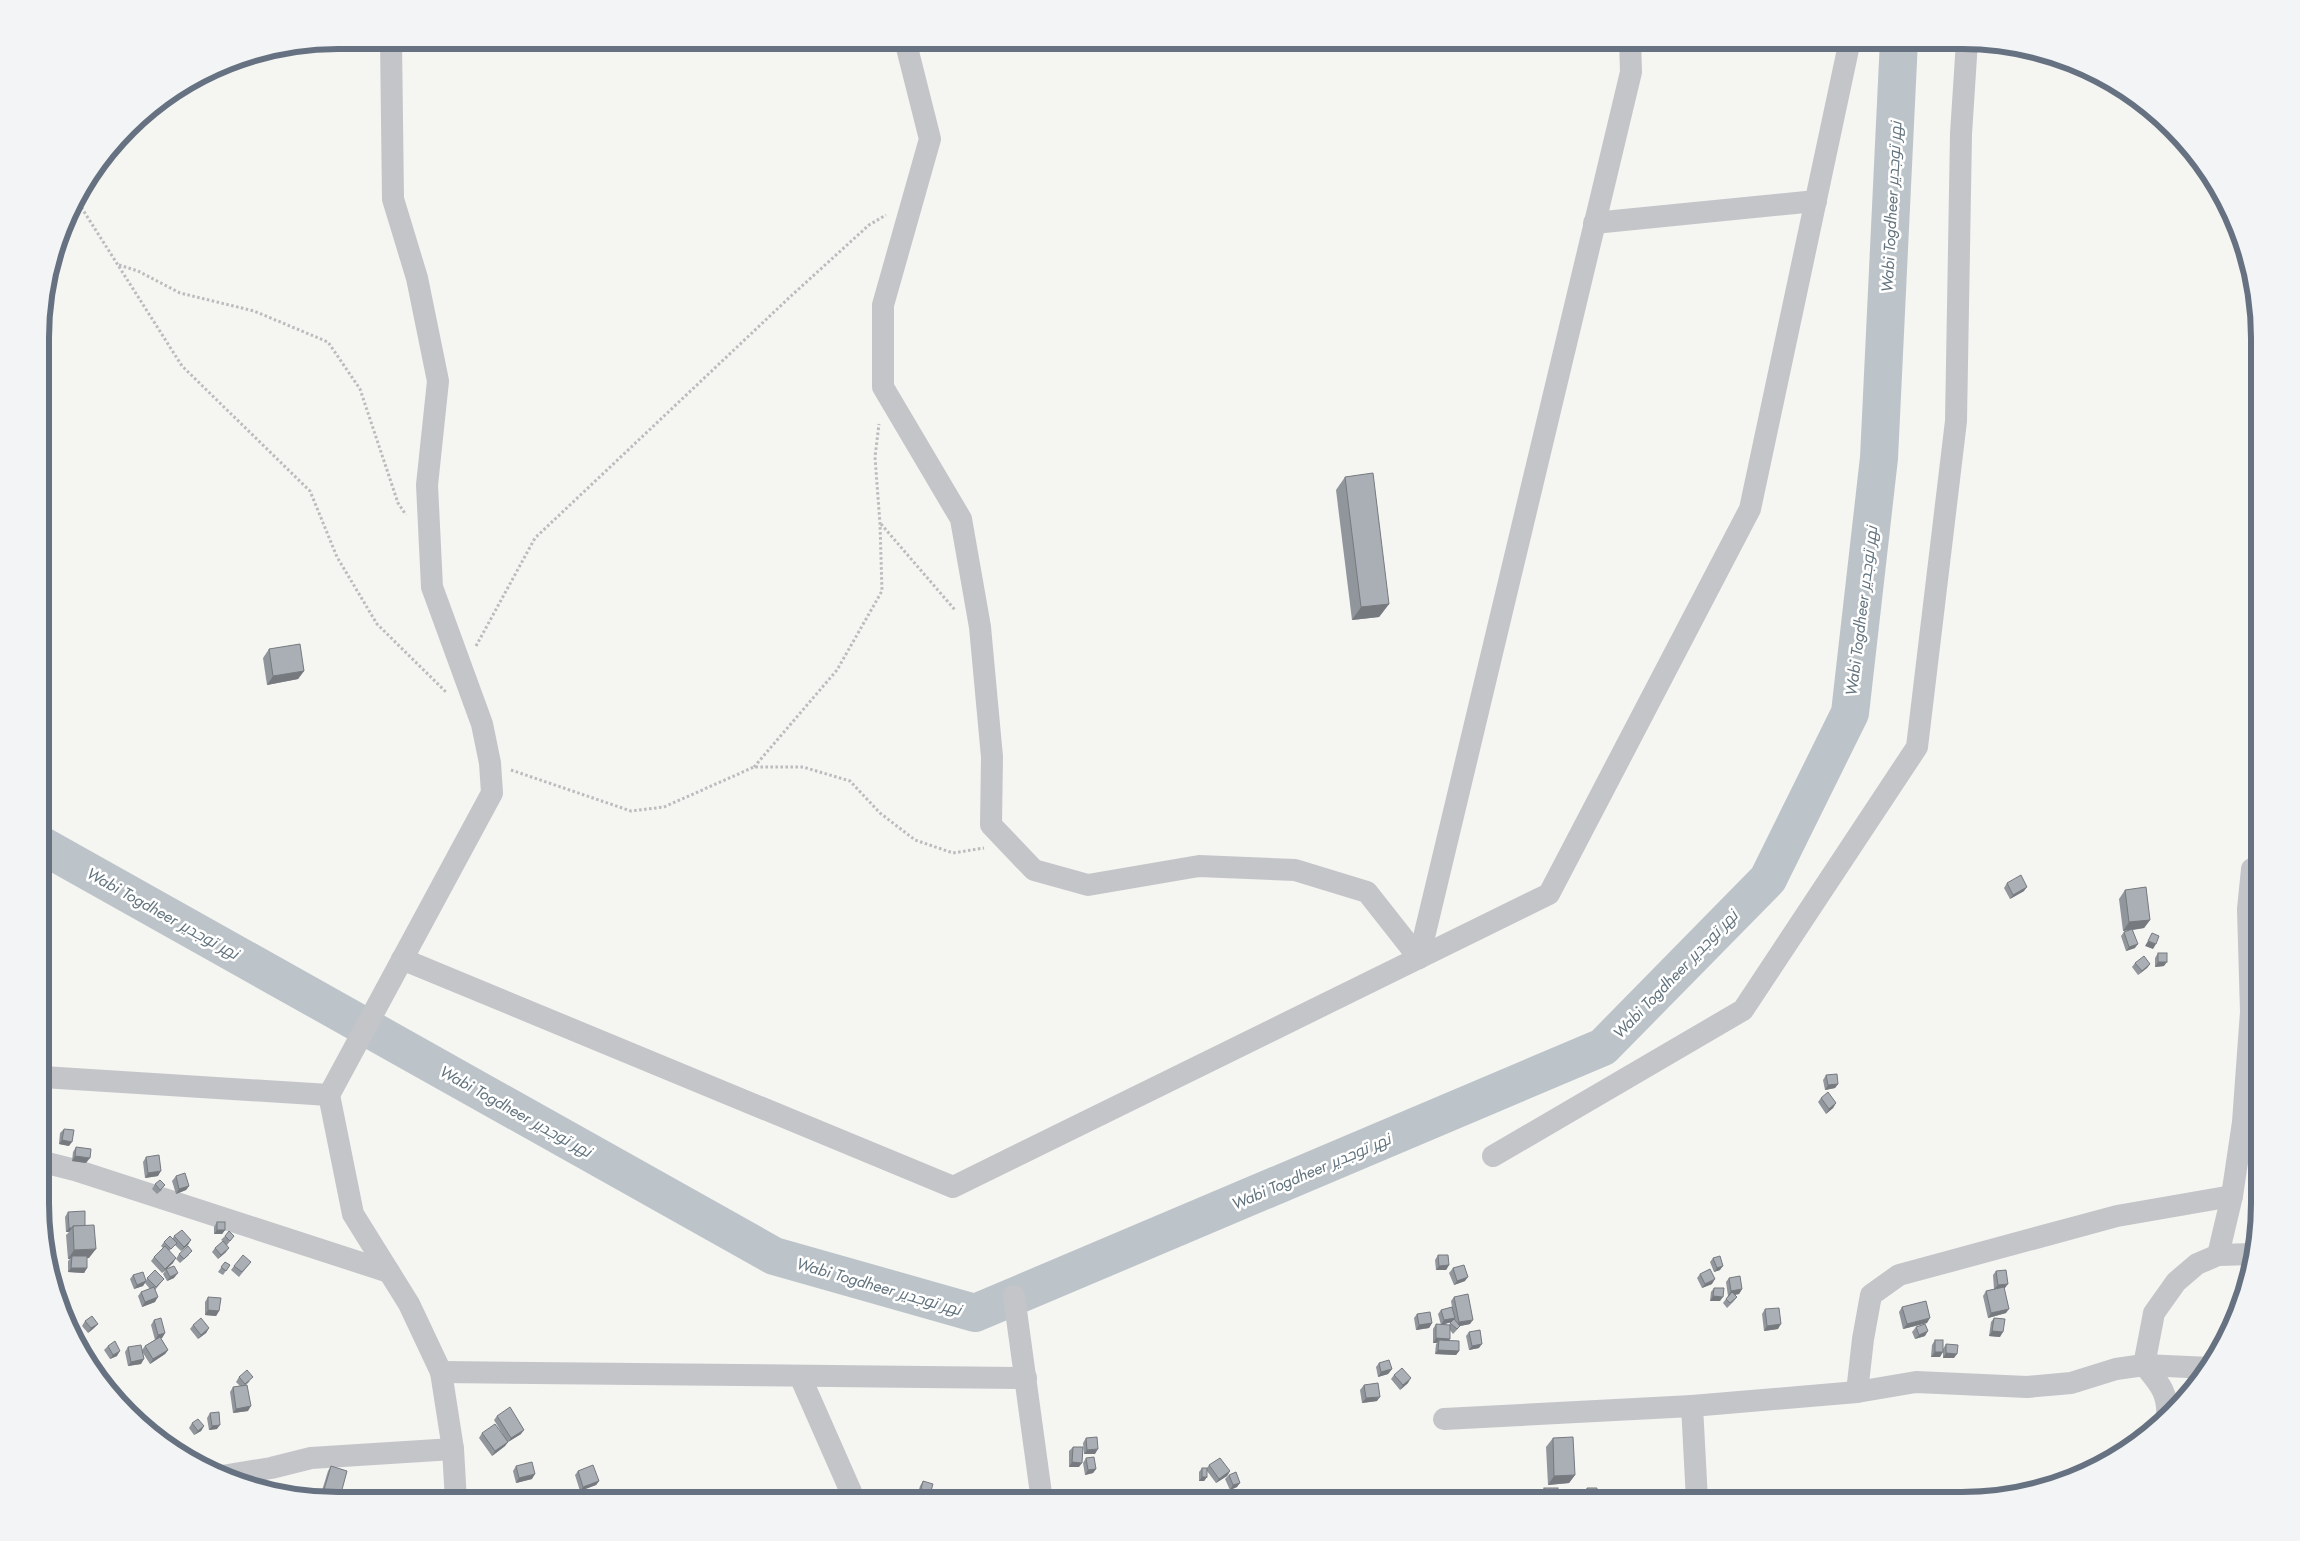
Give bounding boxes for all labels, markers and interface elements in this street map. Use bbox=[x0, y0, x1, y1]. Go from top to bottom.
water label: Wabi Togdheer نهر توجدير bbox=[1876, 119, 1908, 293]
water label: Wabi Togdheer نهر توجدير bbox=[1840, 523, 1884, 697]
water label: Wabi Togdheer نهر توجدير bbox=[82, 862, 245, 966]
water label: Wabi Togdheer نهر توجدير bbox=[1608, 904, 1744, 1044]
water label: Wabi Togdheer نهر توجدير bbox=[435, 1060, 598, 1164]
water label: Wabi Togdheer نهر توجدير bbox=[1228, 1127, 1396, 1215]
water label: Wabi Togdheer نهر توجدير bbox=[794, 1252, 966, 1322]

